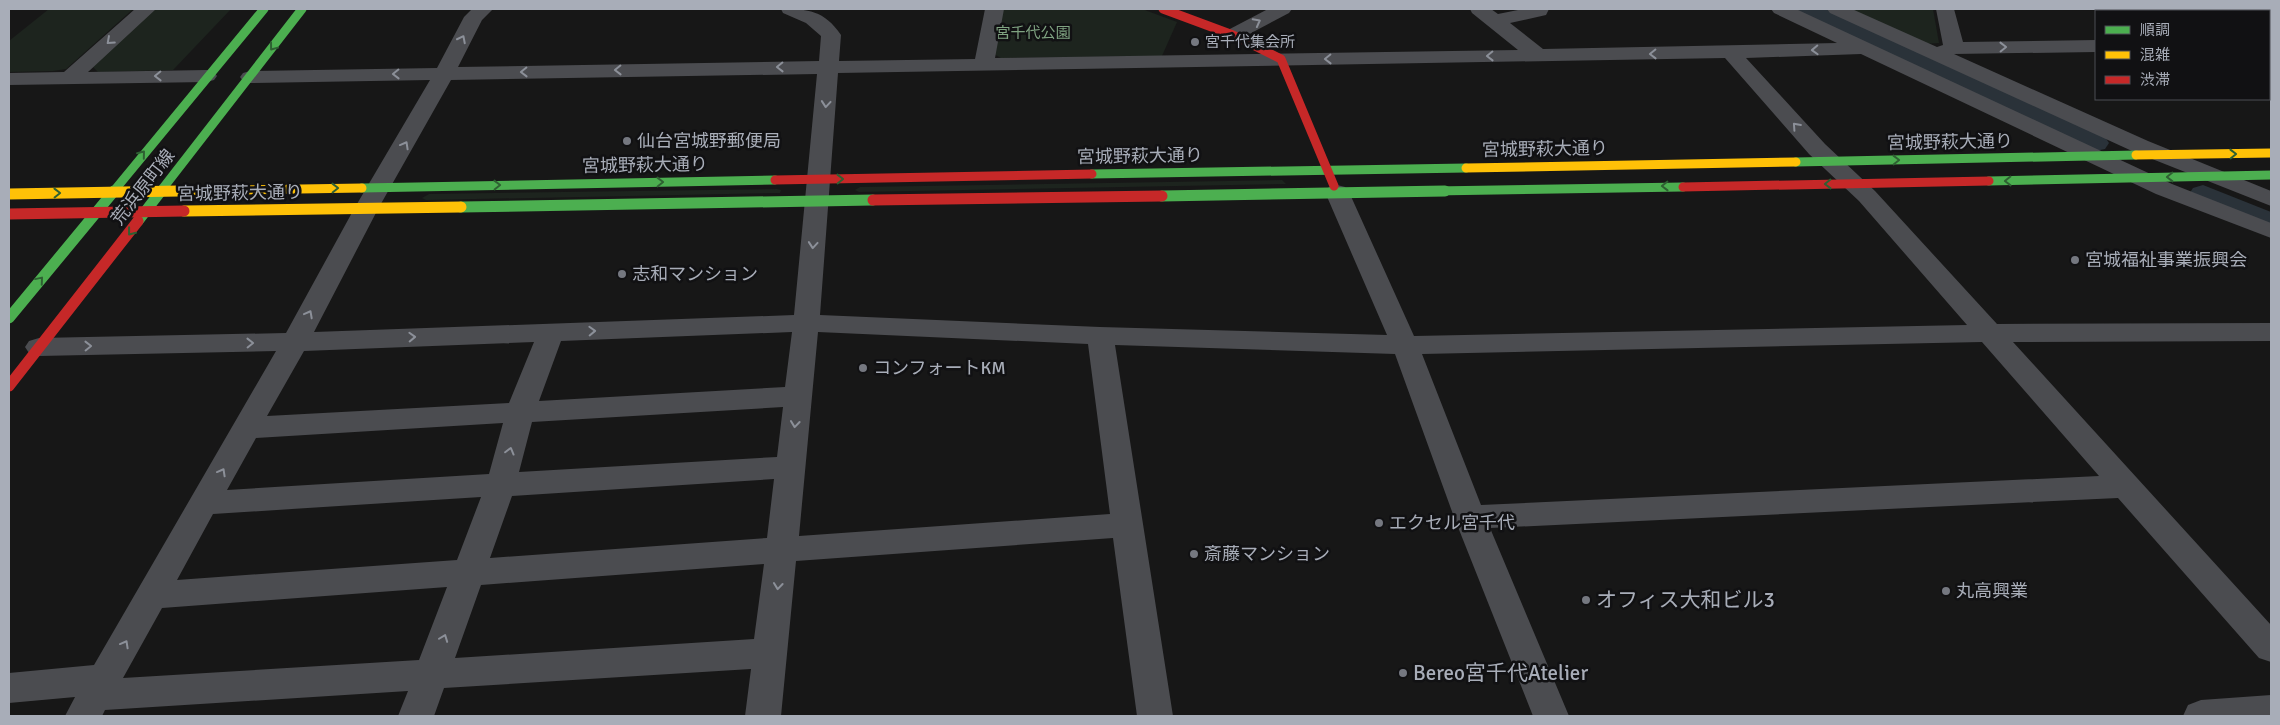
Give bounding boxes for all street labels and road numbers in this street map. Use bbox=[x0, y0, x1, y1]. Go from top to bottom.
street label: 宮城野萩大通り bbox=[1887, 130, 2013, 154]
street label: 宮城野萩大通り bbox=[1482, 137, 1608, 161]
street label: 宮城野萩大通り bbox=[1077, 144, 1203, 168]
street label: 荒浜原町線 bbox=[107, 145, 179, 229]
street label: 宮城野萩大通り bbox=[582, 153, 708, 177]
street label: 宮城野萩大通り bbox=[177, 181, 303, 205]

